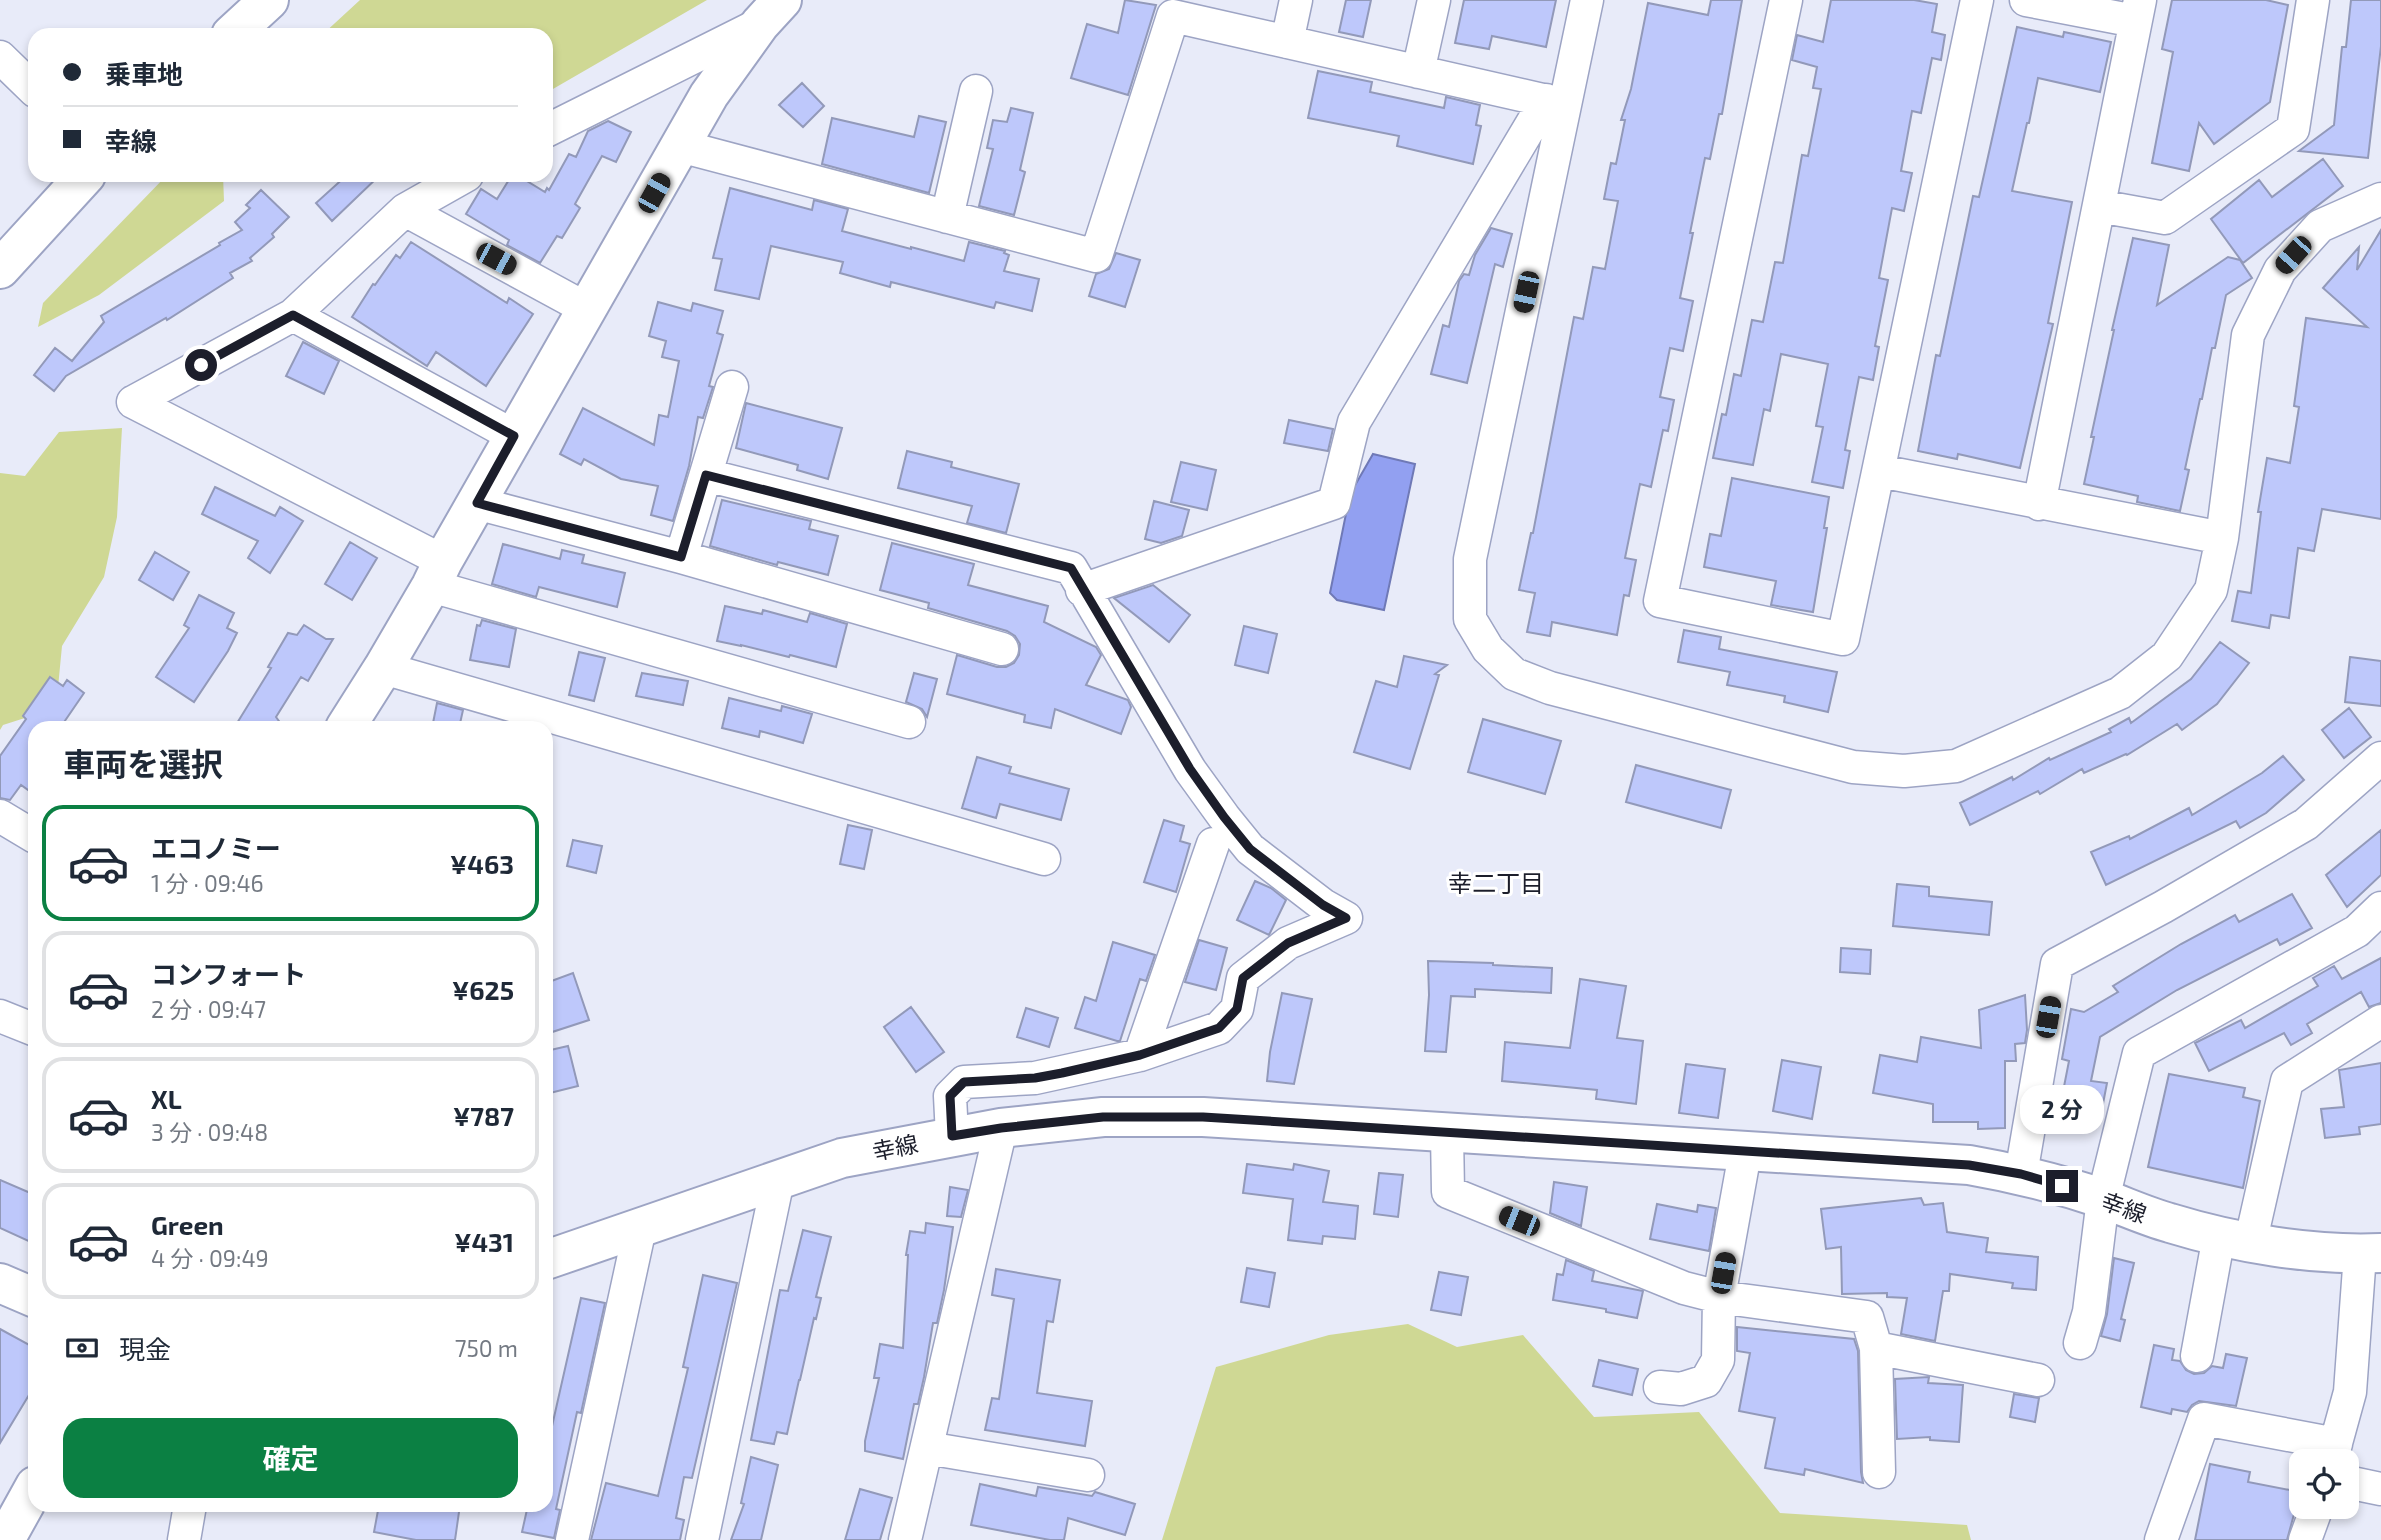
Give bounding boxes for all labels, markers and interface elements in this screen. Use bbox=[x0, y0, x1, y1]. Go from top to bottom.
text: 乗車地 bbox=[105, 58, 183, 89]
text: 幸線 bbox=[105, 125, 157, 156]
car bbox=[635, 170, 674, 216]
car bbox=[2272, 232, 2315, 278]
car bbox=[473, 240, 520, 278]
car bbox=[1512, 269, 1541, 315]
route start bbox=[185, 349, 217, 381]
text: 車両を選択 bbox=[63, 744, 223, 782]
icon: car bbox=[67, 832, 130, 895]
text: エコノミー bbox=[151, 832, 281, 863]
text: ¥463 bbox=[450, 848, 514, 879]
district label: 幸二丁目 bbox=[1448, 868, 1544, 897]
text: 1 分 · 09:46 bbox=[151, 869, 264, 897]
icon: car bbox=[67, 958, 130, 1021]
text: コンフォート bbox=[151, 958, 306, 989]
text: ¥625 bbox=[452, 974, 514, 1005]
car bbox=[2035, 994, 2062, 1040]
text: 2 分 · 09:47 bbox=[151, 995, 266, 1023]
text: XL bbox=[151, 1083, 182, 1114]
icon: car bbox=[67, 1084, 130, 1147]
callout: 2 分 bbox=[2020, 1084, 2104, 1134]
text: 2 分 bbox=[2041, 1095, 2083, 1123]
text: ¥787 bbox=[453, 1100, 514, 1131]
text: 3 分 · 09:48 bbox=[151, 1118, 268, 1146]
street label: 幸線 bbox=[870, 1129, 920, 1165]
route end bbox=[2046, 1170, 2078, 1202]
street label: 幸線 bbox=[2098, 1186, 2150, 1228]
car bbox=[1496, 1203, 1543, 1239]
text: Green bbox=[151, 1209, 224, 1240]
icon: car bbox=[67, 1210, 130, 1273]
text: ¥431 bbox=[454, 1226, 514, 1257]
text: 4 分 · 09:49 bbox=[151, 1244, 269, 1272]
car bbox=[1710, 1250, 1737, 1296]
icon: cash bbox=[63, 1329, 101, 1367]
text: 現金 bbox=[119, 1333, 171, 1364]
text: 750 m bbox=[455, 1334, 518, 1362]
button: 確定 bbox=[63, 1418, 518, 1498]
map controls bbox=[2289, 1449, 2359, 1519]
button: locate bbox=[2289, 1449, 2359, 1519]

